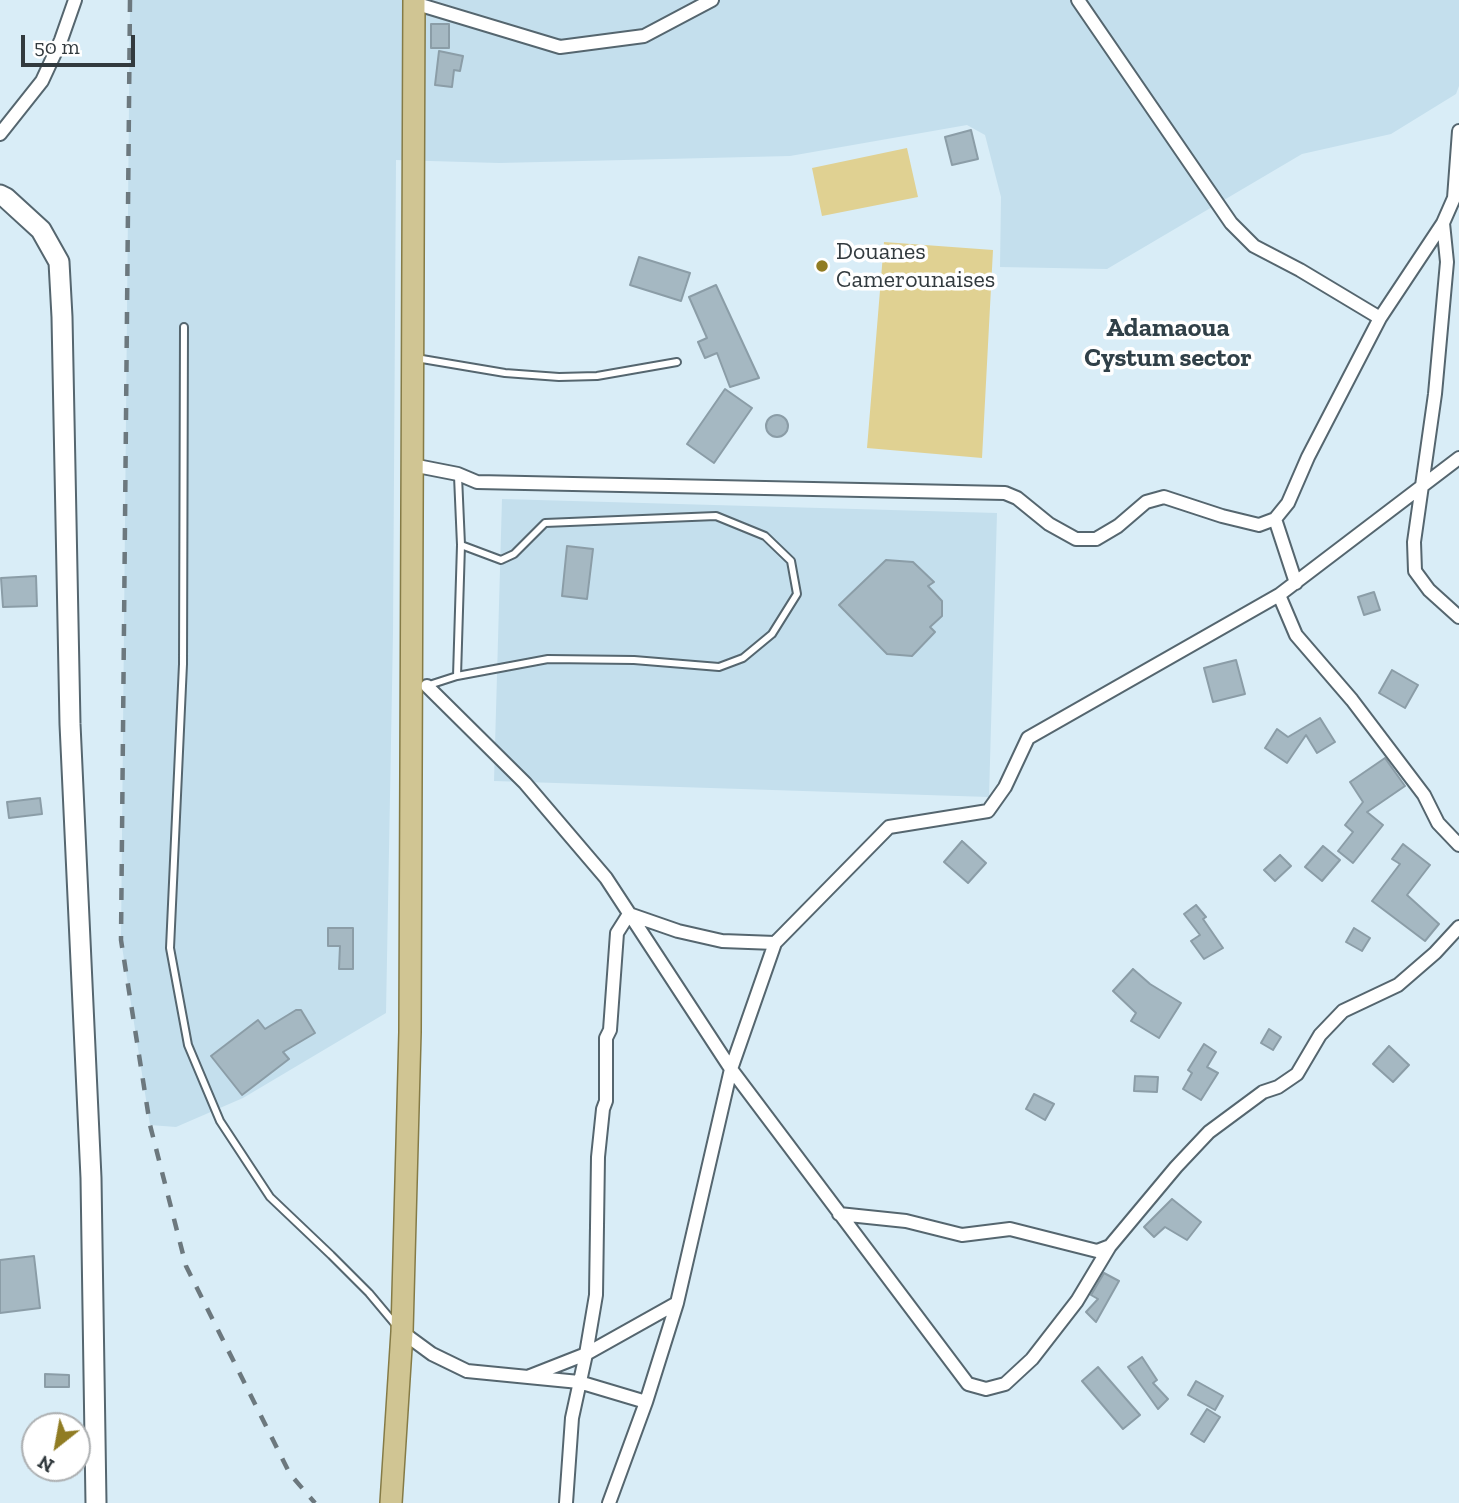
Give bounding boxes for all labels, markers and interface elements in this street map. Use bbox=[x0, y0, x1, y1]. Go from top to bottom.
scale bar bbox=[24, 21, 138, 65]
text: 50 m bbox=[34, 34, 80, 59]
place label: Douanes Camerounaises bbox=[836, 238, 995, 294]
marker: Douanes Camerounaises bbox=[814, 258, 830, 274]
district label: Adamaoua Cystum sector bbox=[1084, 313, 1252, 374]
north arrow bbox=[21, 1412, 91, 1482]
text: N bbox=[34, 1450, 58, 1477]

